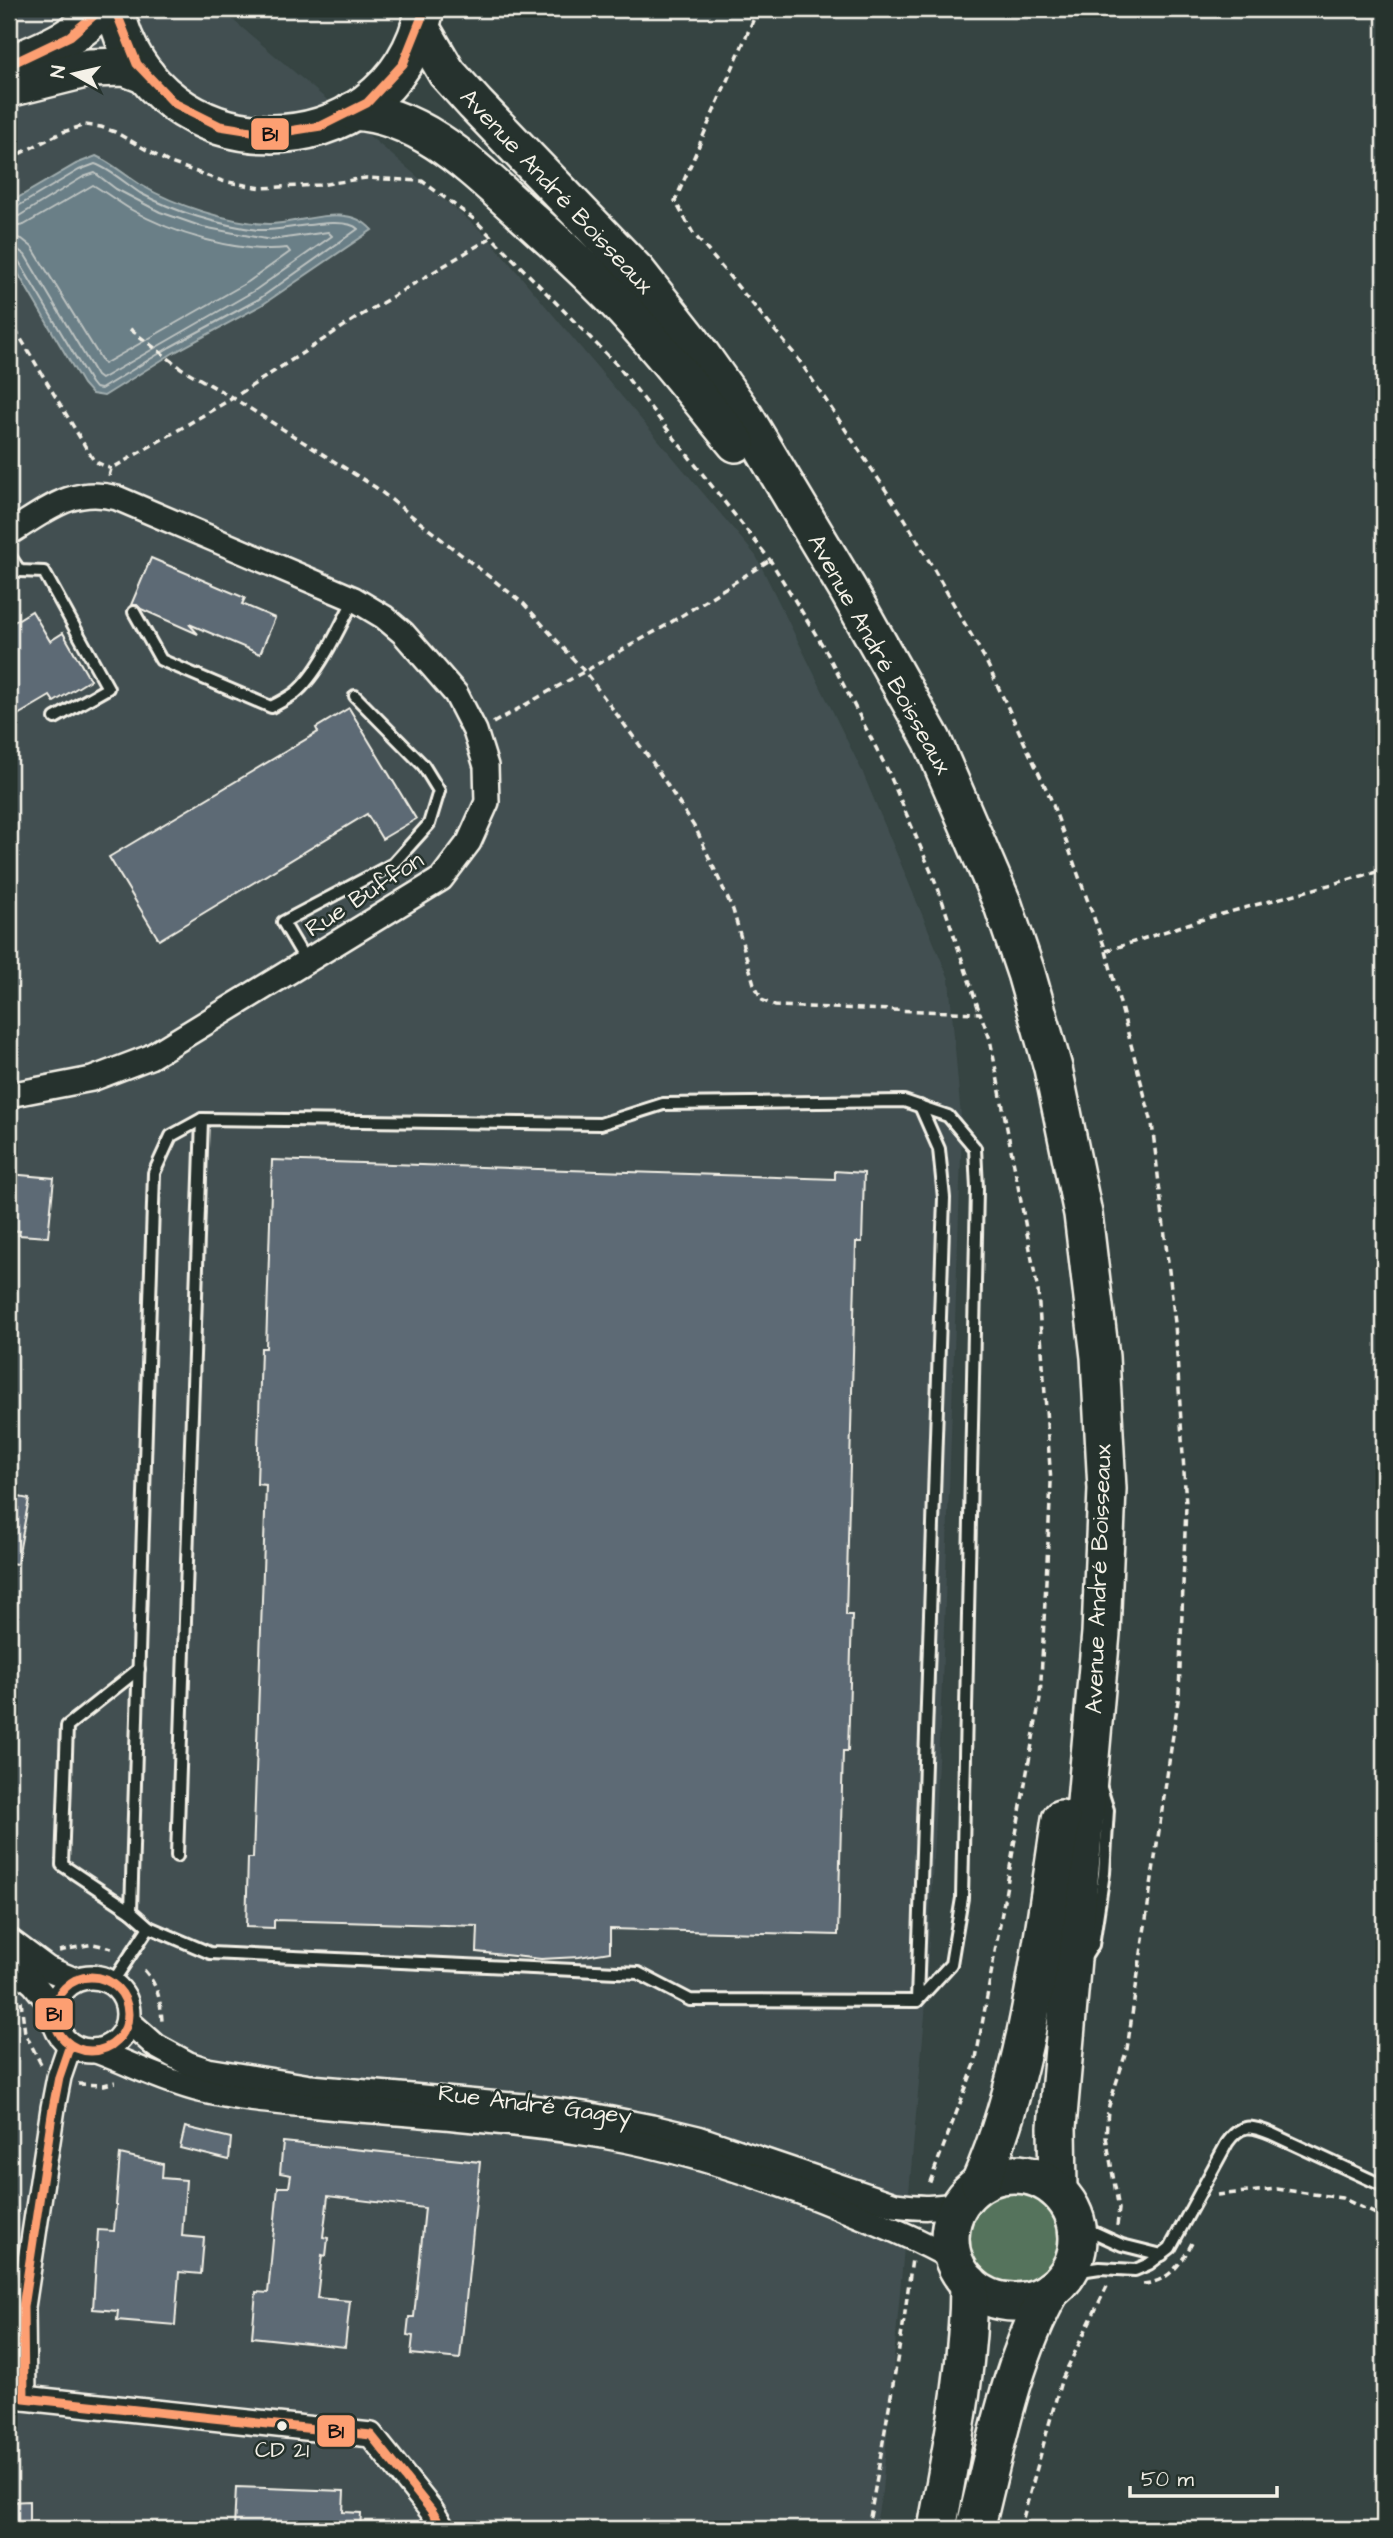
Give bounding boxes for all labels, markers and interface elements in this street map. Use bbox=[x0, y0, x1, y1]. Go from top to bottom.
north arrow bbox=[38, 38, 108, 108]
text: N bbox=[44, 64, 73, 80]
street label: Avenue André Boisseaux bbox=[452, 81, 661, 303]
line badge: B1 bbox=[250, 117, 290, 151]
text: B1 bbox=[262, 122, 279, 149]
street label: Avenue André Boisseaux bbox=[799, 528, 960, 781]
street label: Rue Buffon bbox=[299, 844, 430, 946]
street label: Avenue André Boisseaux bbox=[1077, 1443, 1121, 1715]
line badge: B1 bbox=[34, 1997, 74, 2031]
text: B1 bbox=[46, 2002, 63, 2029]
street label: Rue André Gagey bbox=[436, 2076, 634, 2135]
line badge: B1 bbox=[316, 2414, 356, 2448]
marker: CD 21 bbox=[275, 2419, 289, 2433]
text: B1 bbox=[328, 2419, 345, 2446]
place label: CD 21 bbox=[255, 2435, 309, 2466]
scale bar bbox=[1130, 2454, 1278, 2498]
text: 50 m bbox=[1141, 2465, 1195, 2494]

